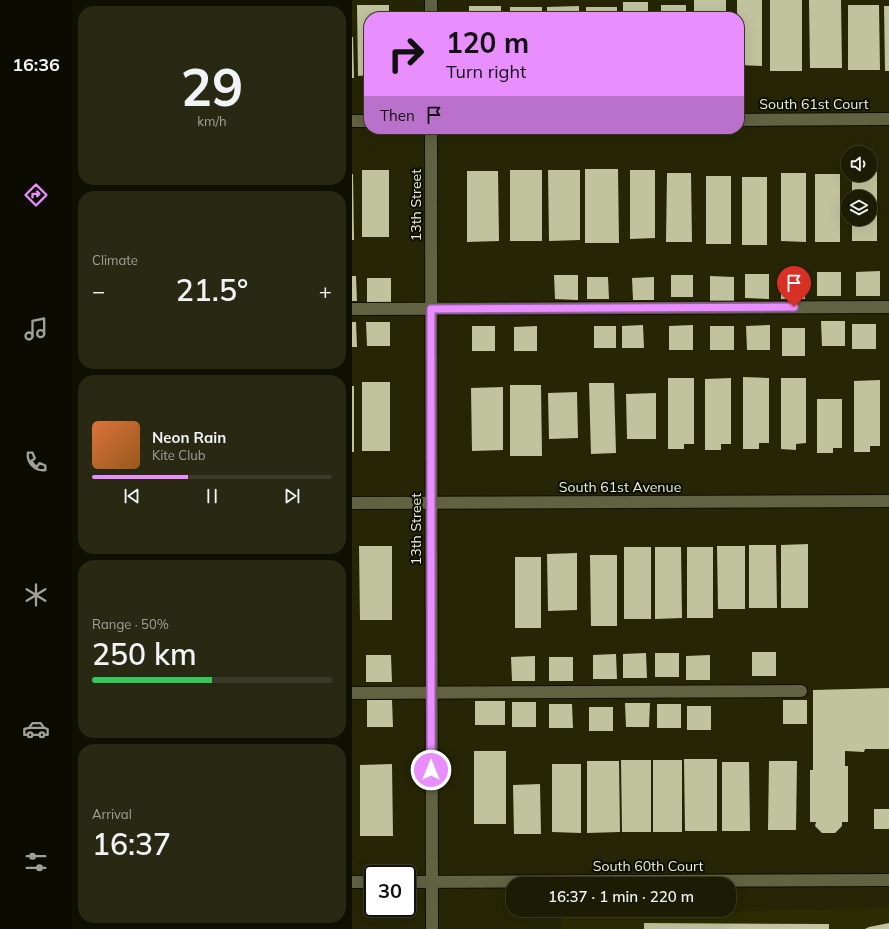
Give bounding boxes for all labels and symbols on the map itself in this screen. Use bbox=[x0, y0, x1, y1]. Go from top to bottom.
street label: South 61st Court bbox=[759, 95, 869, 113]
street label: 13th Street bbox=[407, 169, 425, 241]
pin bbox=[777, 266, 811, 307]
street label: South 61st Avenue bbox=[559, 478, 681, 496]
street label: 13th Street bbox=[407, 493, 425, 565]
position arrow bbox=[410, 749, 452, 791]
street label: South 60th Court bbox=[593, 857, 703, 875]
speed limit sign: 30 bbox=[364, 865, 416, 917]

